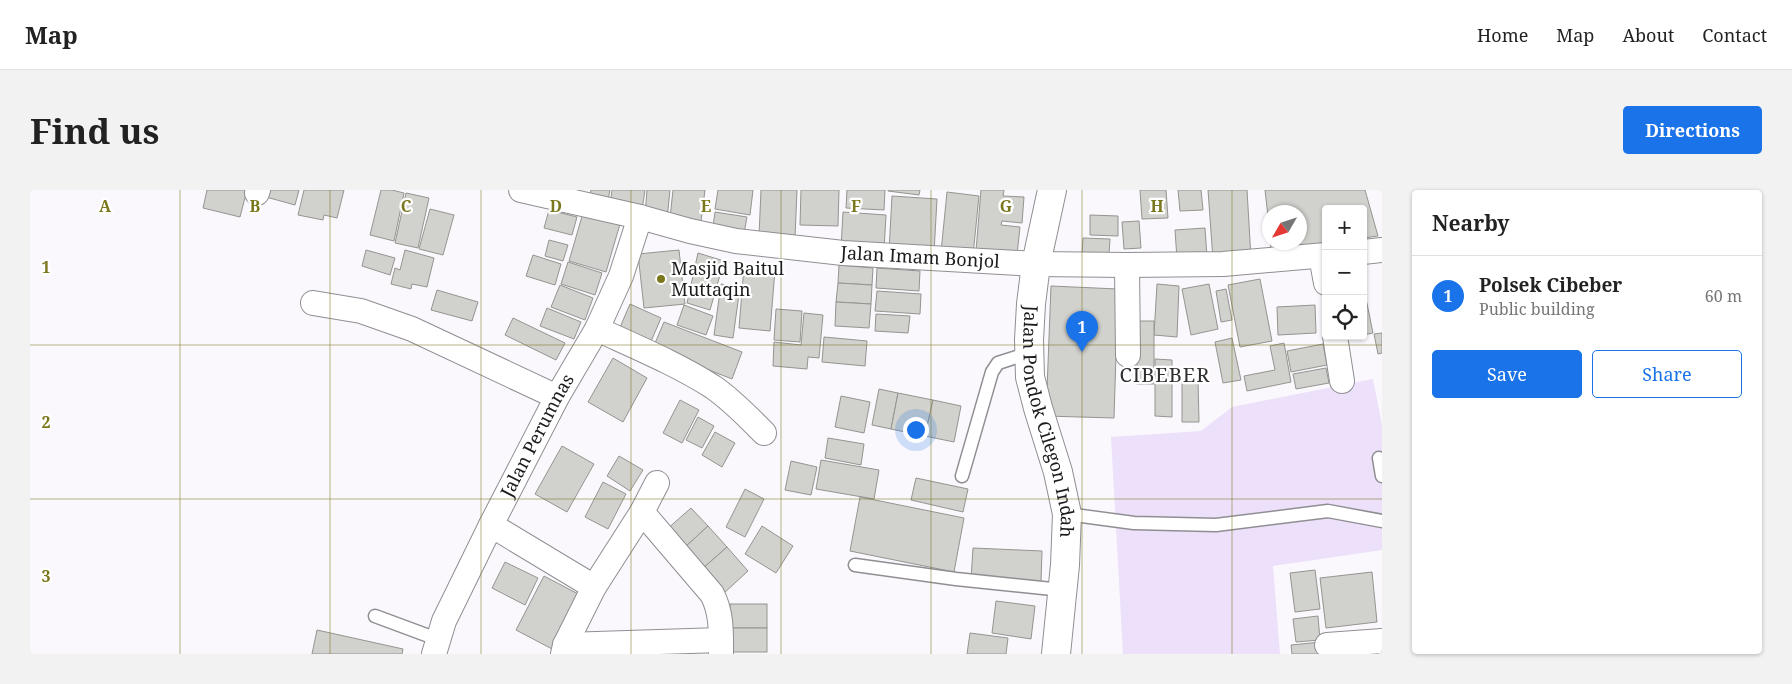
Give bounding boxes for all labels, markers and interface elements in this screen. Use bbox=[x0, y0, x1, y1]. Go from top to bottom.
text: Map bbox=[25, 18, 78, 51]
text: Home bbox=[1477, 23, 1528, 47]
text: Map bbox=[1556, 23, 1594, 47]
text: About bbox=[1622, 23, 1674, 47]
text: Contact bbox=[1702, 23, 1767, 47]
button: Directions bbox=[1623, 106, 1762, 154]
text: Find us bbox=[30, 107, 159, 154]
text: A bbox=[99, 195, 112, 217]
text: B bbox=[250, 195, 261, 217]
text: C bbox=[401, 195, 412, 217]
text: D bbox=[550, 195, 562, 217]
text: E bbox=[701, 195, 711, 217]
text: F bbox=[851, 195, 861, 217]
text: G bbox=[1000, 195, 1012, 217]
text: H bbox=[1150, 195, 1164, 217]
north arrow bbox=[1262, 205, 1307, 250]
map controls bbox=[1322, 205, 1367, 340]
button: + bbox=[1322, 205, 1367, 250]
text: Nearby bbox=[1432, 209, 1510, 237]
street label: Jalan Imam Bonjol bbox=[839, 240, 1001, 273]
button: − bbox=[1322, 250, 1367, 295]
text: 1 bbox=[41, 256, 51, 278]
place label: Masjid Baitul Muttaqin bbox=[671, 256, 784, 301]
text: Polsek Cibeber bbox=[1479, 272, 1622, 298]
marker: Masjid Baitul Muttaqin bbox=[655, 273, 667, 285]
text: 1 bbox=[1443, 285, 1453, 307]
text: 60 m bbox=[1705, 285, 1742, 307]
button: locate bbox=[1322, 295, 1367, 340]
text: Public building bbox=[1479, 298, 1595, 320]
street label: Jalan Pondok Cilegon Indah bbox=[1018, 304, 1080, 538]
pin: 1 bbox=[1066, 311, 1098, 352]
button: Save bbox=[1432, 350, 1582, 398]
button: Share bbox=[1592, 350, 1742, 398]
district label: CIBEBER bbox=[1120, 361, 1210, 388]
street label: Jalan Perumnas bbox=[494, 369, 579, 502]
text: 2 bbox=[41, 411, 51, 433]
your location bbox=[903, 417, 929, 443]
text: 3 bbox=[41, 565, 51, 587]

